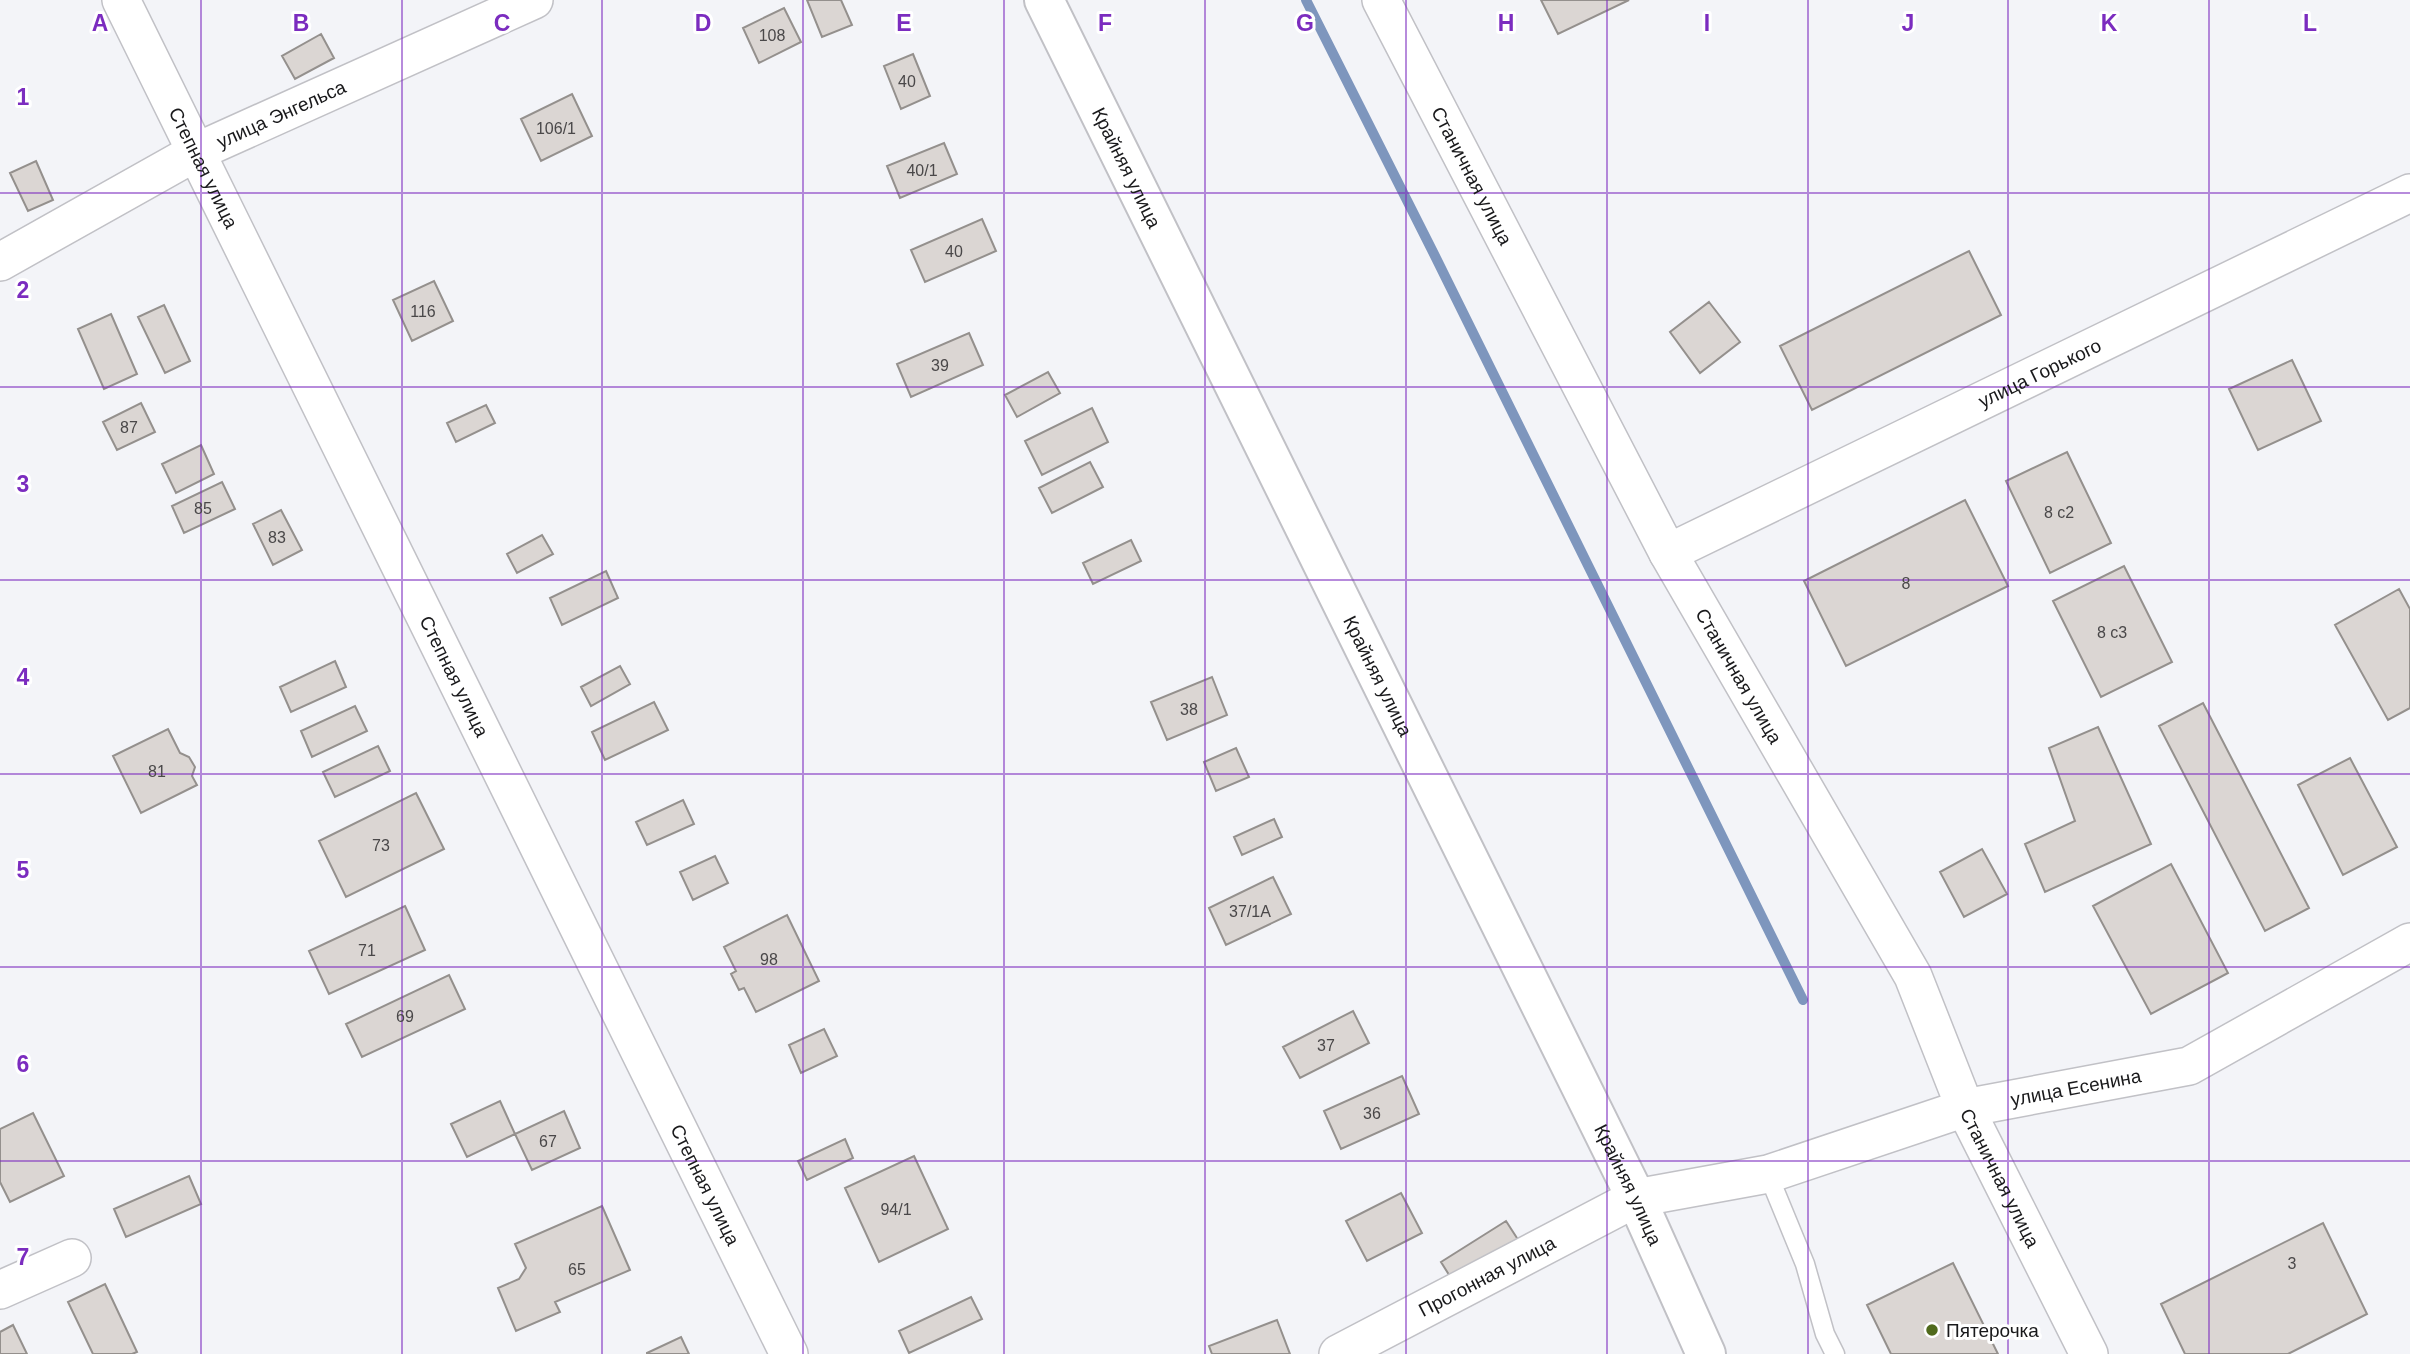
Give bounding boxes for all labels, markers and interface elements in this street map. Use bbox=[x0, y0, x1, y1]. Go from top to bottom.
text: A bbox=[92, 10, 108, 36]
text: B bbox=[293, 10, 309, 36]
text: C bbox=[494, 10, 510, 36]
text: D bbox=[695, 10, 711, 36]
text: E bbox=[896, 10, 912, 36]
text: F bbox=[1098, 10, 1112, 36]
text: G bbox=[1296, 10, 1314, 36]
text: H bbox=[1498, 10, 1514, 36]
text: I bbox=[1704, 10, 1710, 36]
text: J bbox=[1902, 10, 1914, 36]
text: K bbox=[2101, 10, 2118, 36]
text: L bbox=[2303, 10, 2317, 36]
house number: 108 bbox=[759, 27, 785, 44]
house number: 40 bbox=[898, 73, 916, 90]
street label: улица Энгельса bbox=[213, 75, 349, 152]
text: 1 bbox=[17, 84, 30, 110]
street label: Станичная улица bbox=[1428, 103, 1517, 249]
street label: Степная улица bbox=[165, 104, 243, 232]
street label: Крайняя улица bbox=[1088, 104, 1166, 232]
house number: 106/1 bbox=[536, 120, 576, 137]
house number: 40/1 bbox=[906, 162, 938, 179]
house number: 40 bbox=[945, 243, 963, 260]
text: 2 bbox=[17, 277, 29, 303]
house number: 116 bbox=[410, 303, 436, 320]
street label: улица Горького bbox=[1975, 334, 2104, 411]
house number: 39 bbox=[931, 357, 949, 374]
house number: 87 bbox=[120, 419, 138, 436]
text: 3 bbox=[17, 471, 29, 497]
house number: 85 bbox=[194, 500, 212, 517]
house number: 8 с2 bbox=[2044, 504, 2074, 521]
house number: 83 bbox=[268, 529, 286, 546]
house number: 8 bbox=[1902, 575, 1911, 592]
street label: Станичная улица bbox=[1692, 604, 1787, 748]
street label: Степная улица bbox=[416, 612, 493, 740]
street label: Крайняя улица bbox=[1339, 612, 1417, 740]
house number: 8 с3 bbox=[2097, 624, 2127, 641]
text: 4 bbox=[17, 664, 30, 690]
house number: 38 bbox=[1180, 701, 1198, 718]
house number: 81 bbox=[148, 763, 166, 780]
house number: 73 bbox=[372, 837, 390, 854]
text: 5 bbox=[17, 857, 30, 883]
house number: 37/1А bbox=[1229, 903, 1271, 920]
house number: 71 bbox=[358, 942, 376, 959]
house number: 98 bbox=[760, 951, 778, 968]
house number: 69 bbox=[396, 1008, 414, 1025]
house number: 37 bbox=[1317, 1037, 1335, 1054]
text: 6 bbox=[17, 1051, 29, 1077]
street label: улица Есенина bbox=[2009, 1065, 2143, 1110]
house number: 36 bbox=[1363, 1105, 1381, 1122]
street label: Станичная улица bbox=[1956, 1105, 2044, 1251]
street label: Степная улица bbox=[667, 1121, 744, 1249]
street label: Крайняя улица bbox=[1591, 1121, 1666, 1249]
house number: 67 bbox=[539, 1133, 557, 1150]
house number: 94/1 bbox=[880, 1201, 912, 1218]
street label: Прогонная улица bbox=[1415, 1231, 1559, 1320]
text: 7 bbox=[17, 1244, 29, 1270]
house number: 3 bbox=[2288, 1255, 2297, 1272]
house number: 65 bbox=[568, 1261, 586, 1278]
place label: Пятерочка bbox=[1946, 1320, 2039, 1341]
marker: Пятерочка bbox=[1924, 1322, 1940, 1338]

